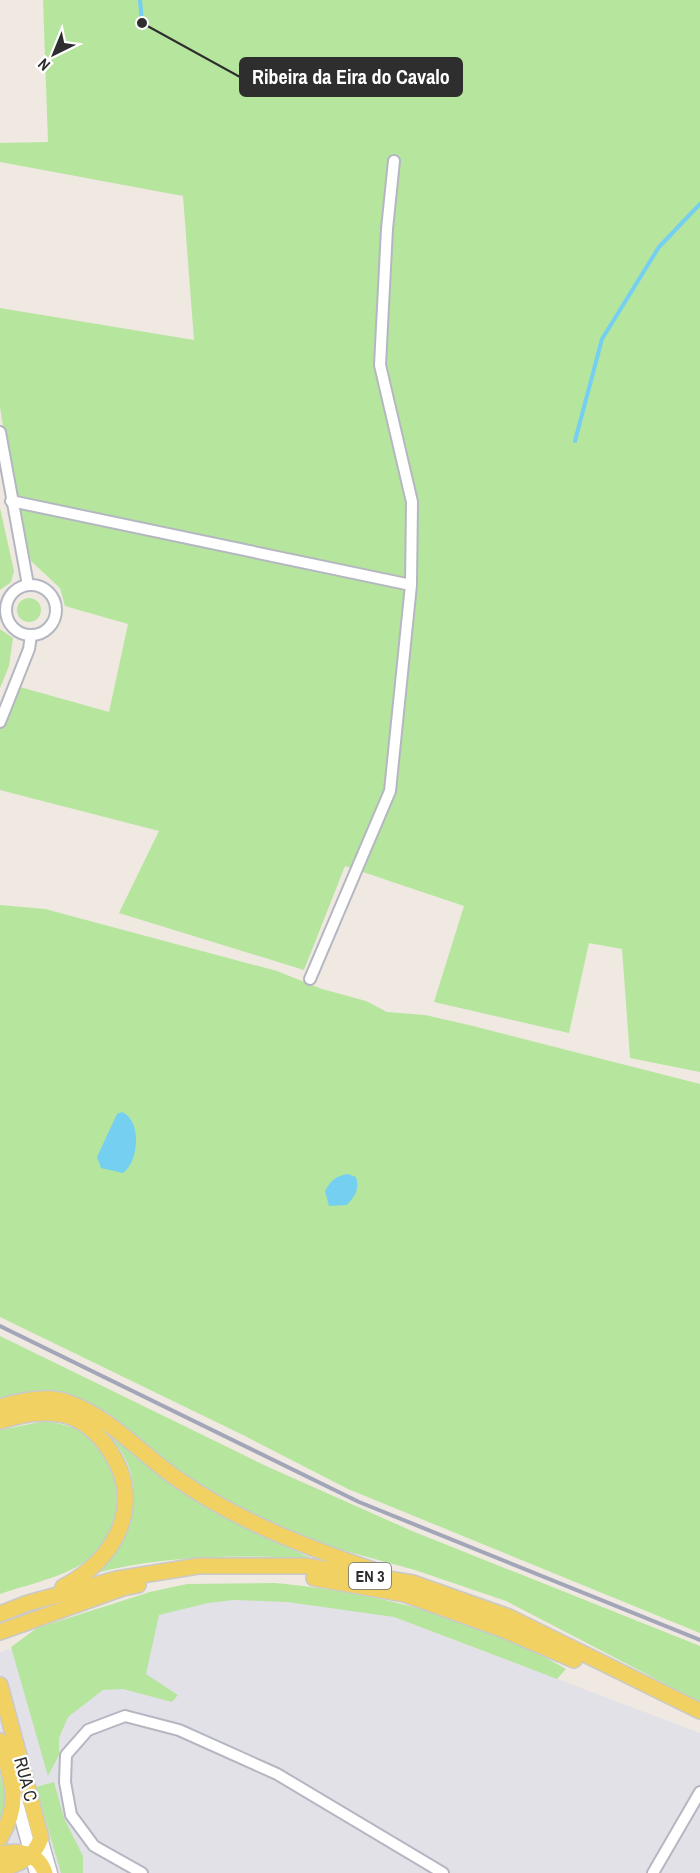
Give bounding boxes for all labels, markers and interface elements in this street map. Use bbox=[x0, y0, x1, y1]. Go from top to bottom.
north arrow bbox=[24, 24, 84, 84]
text: N bbox=[33, 54, 55, 76]
callout: Ribeira da Eira do Cavalo bbox=[240, 58, 462, 96]
text: Ribeira da Eira do Cavalo bbox=[252, 63, 450, 90]
road number: EN 3 bbox=[349, 1563, 391, 1589]
street label: RUA C bbox=[8, 1754, 44, 1804]

